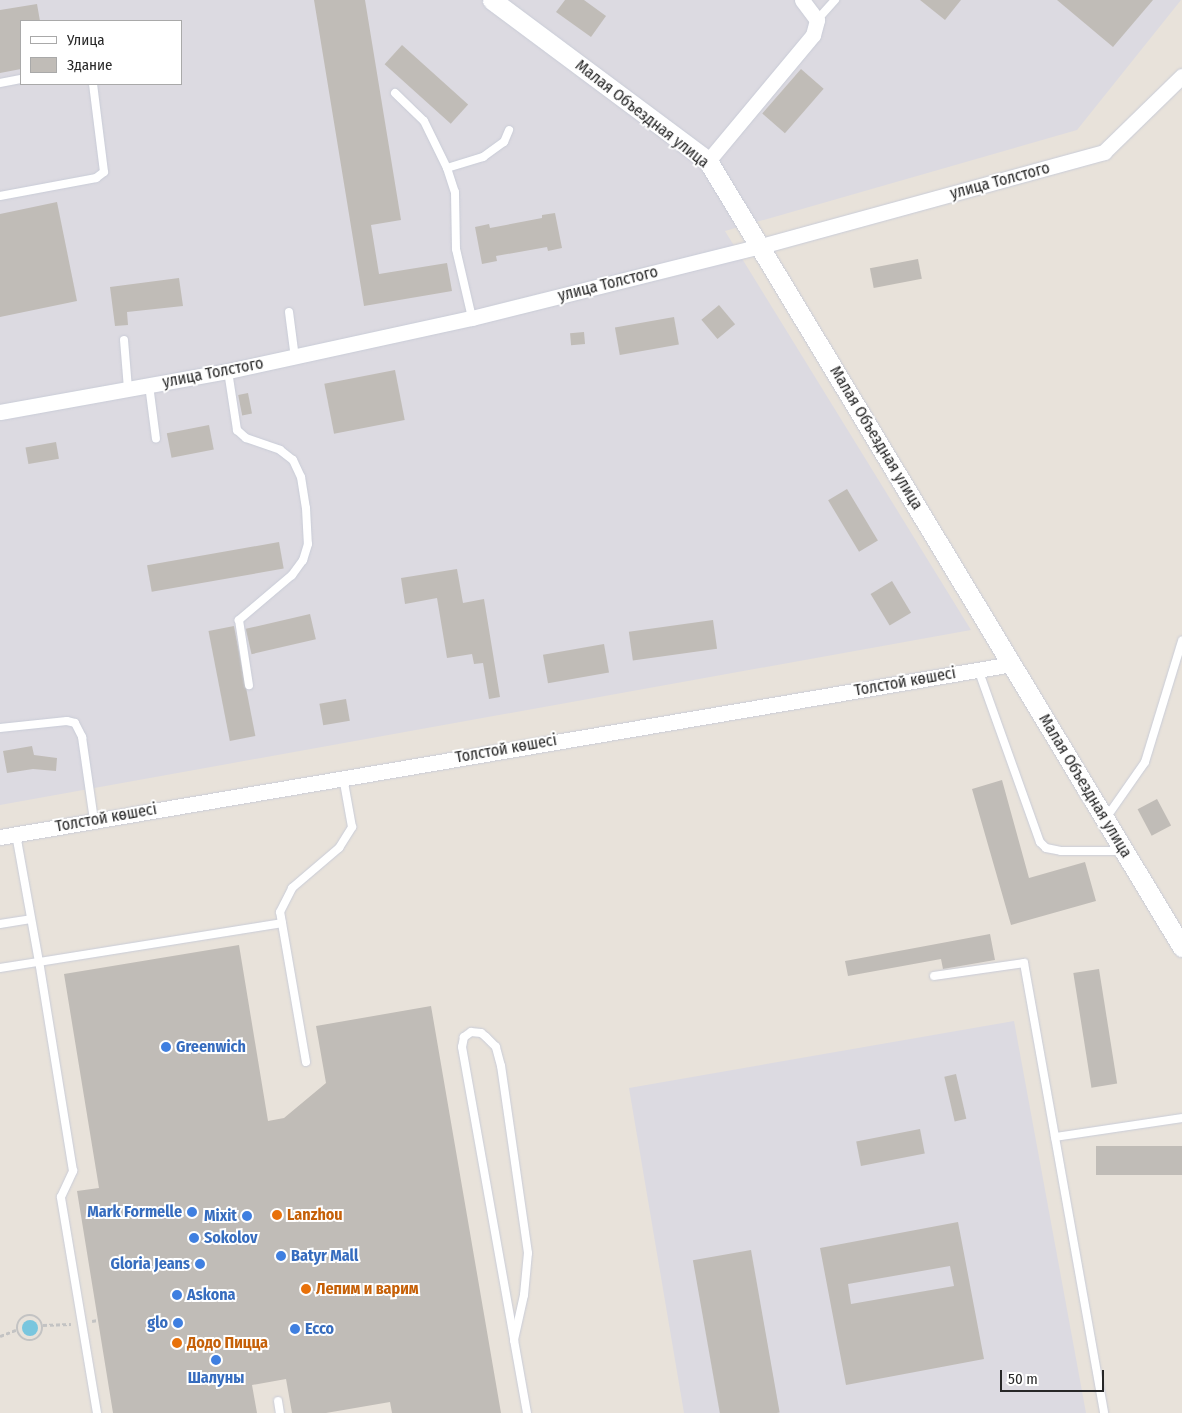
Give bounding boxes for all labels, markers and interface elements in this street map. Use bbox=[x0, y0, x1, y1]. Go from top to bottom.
legend bbox=[20, 20, 182, 85]
text: Улица bbox=[67, 31, 105, 49]
text: Здание bbox=[67, 56, 113, 74]
street label: Малая Объездная улица bbox=[571, 56, 713, 172]
street label: улица Толстого bbox=[948, 158, 1052, 204]
street label: улица Толстого bbox=[556, 262, 660, 306]
street label: улица Толстого bbox=[161, 354, 265, 392]
street label: Малая Объездная улица bbox=[825, 363, 927, 513]
street label: Толстой көшесі bbox=[853, 664, 957, 700]
street label: Малая Объездная улица bbox=[1034, 711, 1136, 861]
street label: Толстой көшесі bbox=[454, 731, 558, 767]
street label: Толстой көшесі bbox=[54, 800, 158, 836]
place label: Greenwich bbox=[176, 1037, 246, 1057]
marker: Greenwich bbox=[160, 1041, 172, 1053]
place label: Mark Formelle bbox=[87, 1202, 182, 1222]
place label: Lanzhou bbox=[287, 1205, 343, 1225]
marker: Mark Formelle bbox=[186, 1206, 198, 1218]
place label: Mixit bbox=[204, 1206, 237, 1226]
marker: Lanzhou bbox=[271, 1209, 283, 1221]
marker: Mixit bbox=[241, 1210, 253, 1222]
place label: Sokolov bbox=[204, 1228, 258, 1248]
marker: Sokolov bbox=[188, 1232, 200, 1244]
place label: Batyr Mall bbox=[291, 1246, 358, 1266]
marker: Batyr Mall bbox=[275, 1250, 287, 1262]
place label: Gloria Jeans bbox=[110, 1254, 190, 1274]
marker: Gloria Jeans bbox=[194, 1258, 206, 1270]
place label: Лепим и варим bbox=[316, 1279, 419, 1299]
marker: Лепим и варим bbox=[300, 1283, 312, 1295]
place label: Askona bbox=[187, 1285, 236, 1305]
marker: Askona bbox=[171, 1289, 183, 1301]
place label: glo bbox=[147, 1313, 168, 1333]
marker: glo bbox=[172, 1317, 184, 1329]
place label: Ecco bbox=[305, 1319, 334, 1339]
marker: Ecco bbox=[289, 1323, 301, 1335]
place label: Додо Пицца bbox=[187, 1333, 268, 1353]
marker: Додо Пицца bbox=[171, 1337, 183, 1349]
marker: Шалуны bbox=[210, 1354, 222, 1366]
scale bar bbox=[1002, 1360, 1106, 1392]
place label: Шалуны bbox=[188, 1368, 244, 1388]
text: 50 m bbox=[1008, 1370, 1038, 1388]

